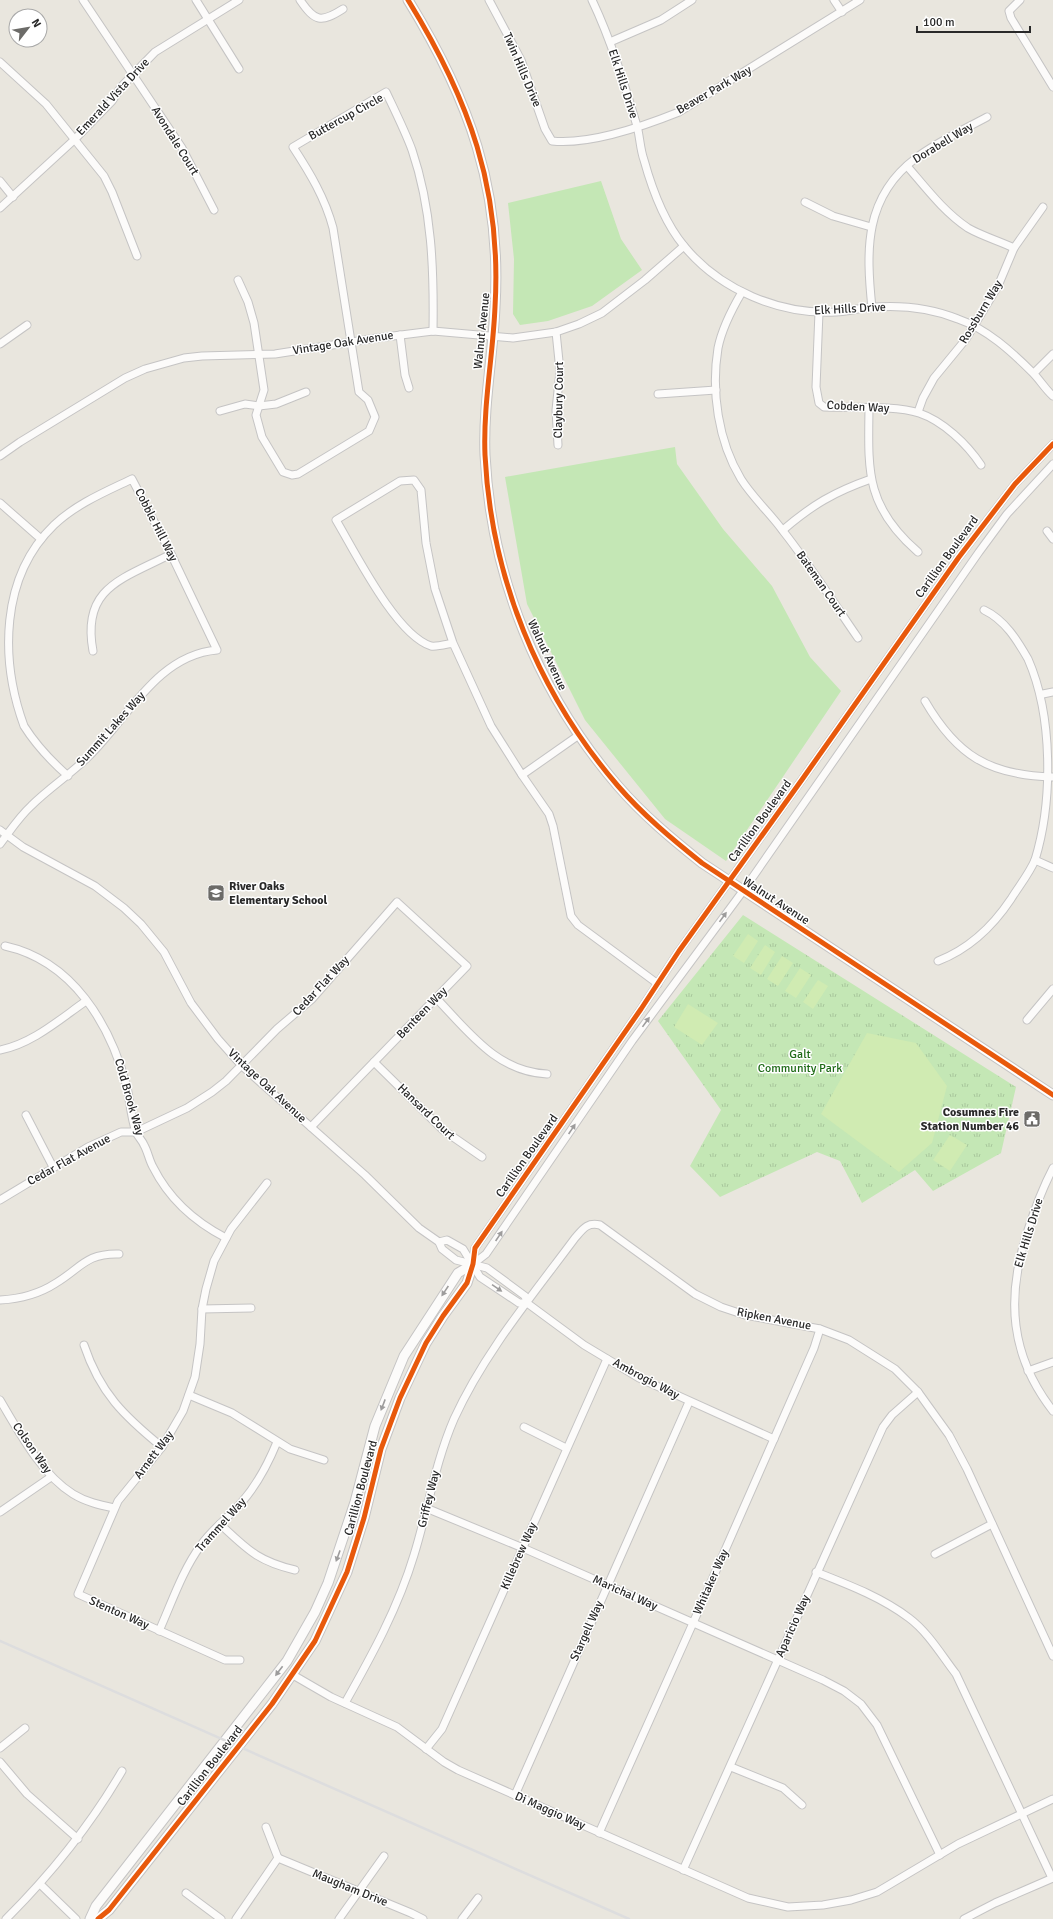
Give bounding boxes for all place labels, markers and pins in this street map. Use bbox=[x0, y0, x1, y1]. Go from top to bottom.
place label: River Oaks Elementary School bbox=[229, 879, 328, 908]
school or university icon: River Oaks Elementary School bbox=[206, 883, 226, 903]
place label: Cosumnes Fire Station Number 46 bbox=[921, 1105, 1020, 1134]
public building icon: Cosumnes Fire Station Number 46 bbox=[1022, 1109, 1042, 1129]

